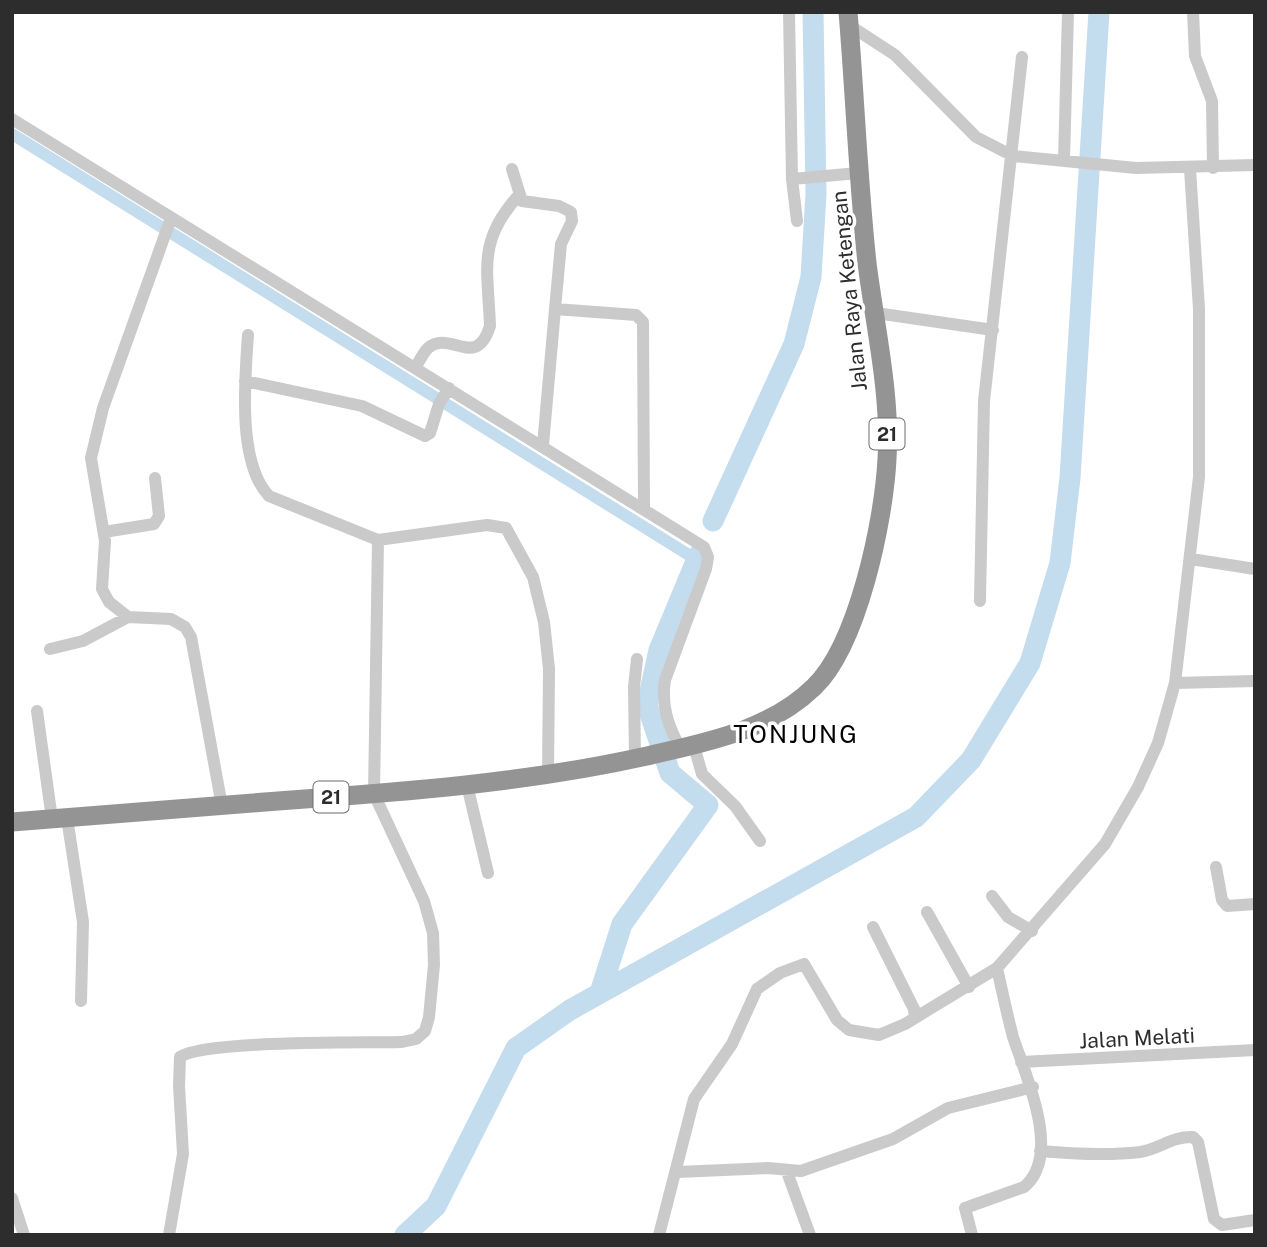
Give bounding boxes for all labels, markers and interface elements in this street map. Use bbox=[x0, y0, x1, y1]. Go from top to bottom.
street label: Jalan Raya Ketengan bbox=[826, 190, 872, 392]
road number: 21 bbox=[870, 418, 904, 449]
district label: TONJUNG bbox=[733, 720, 859, 748]
road number: 21 bbox=[314, 782, 348, 812]
street label: Jalan Melati bbox=[1078, 1022, 1196, 1054]

